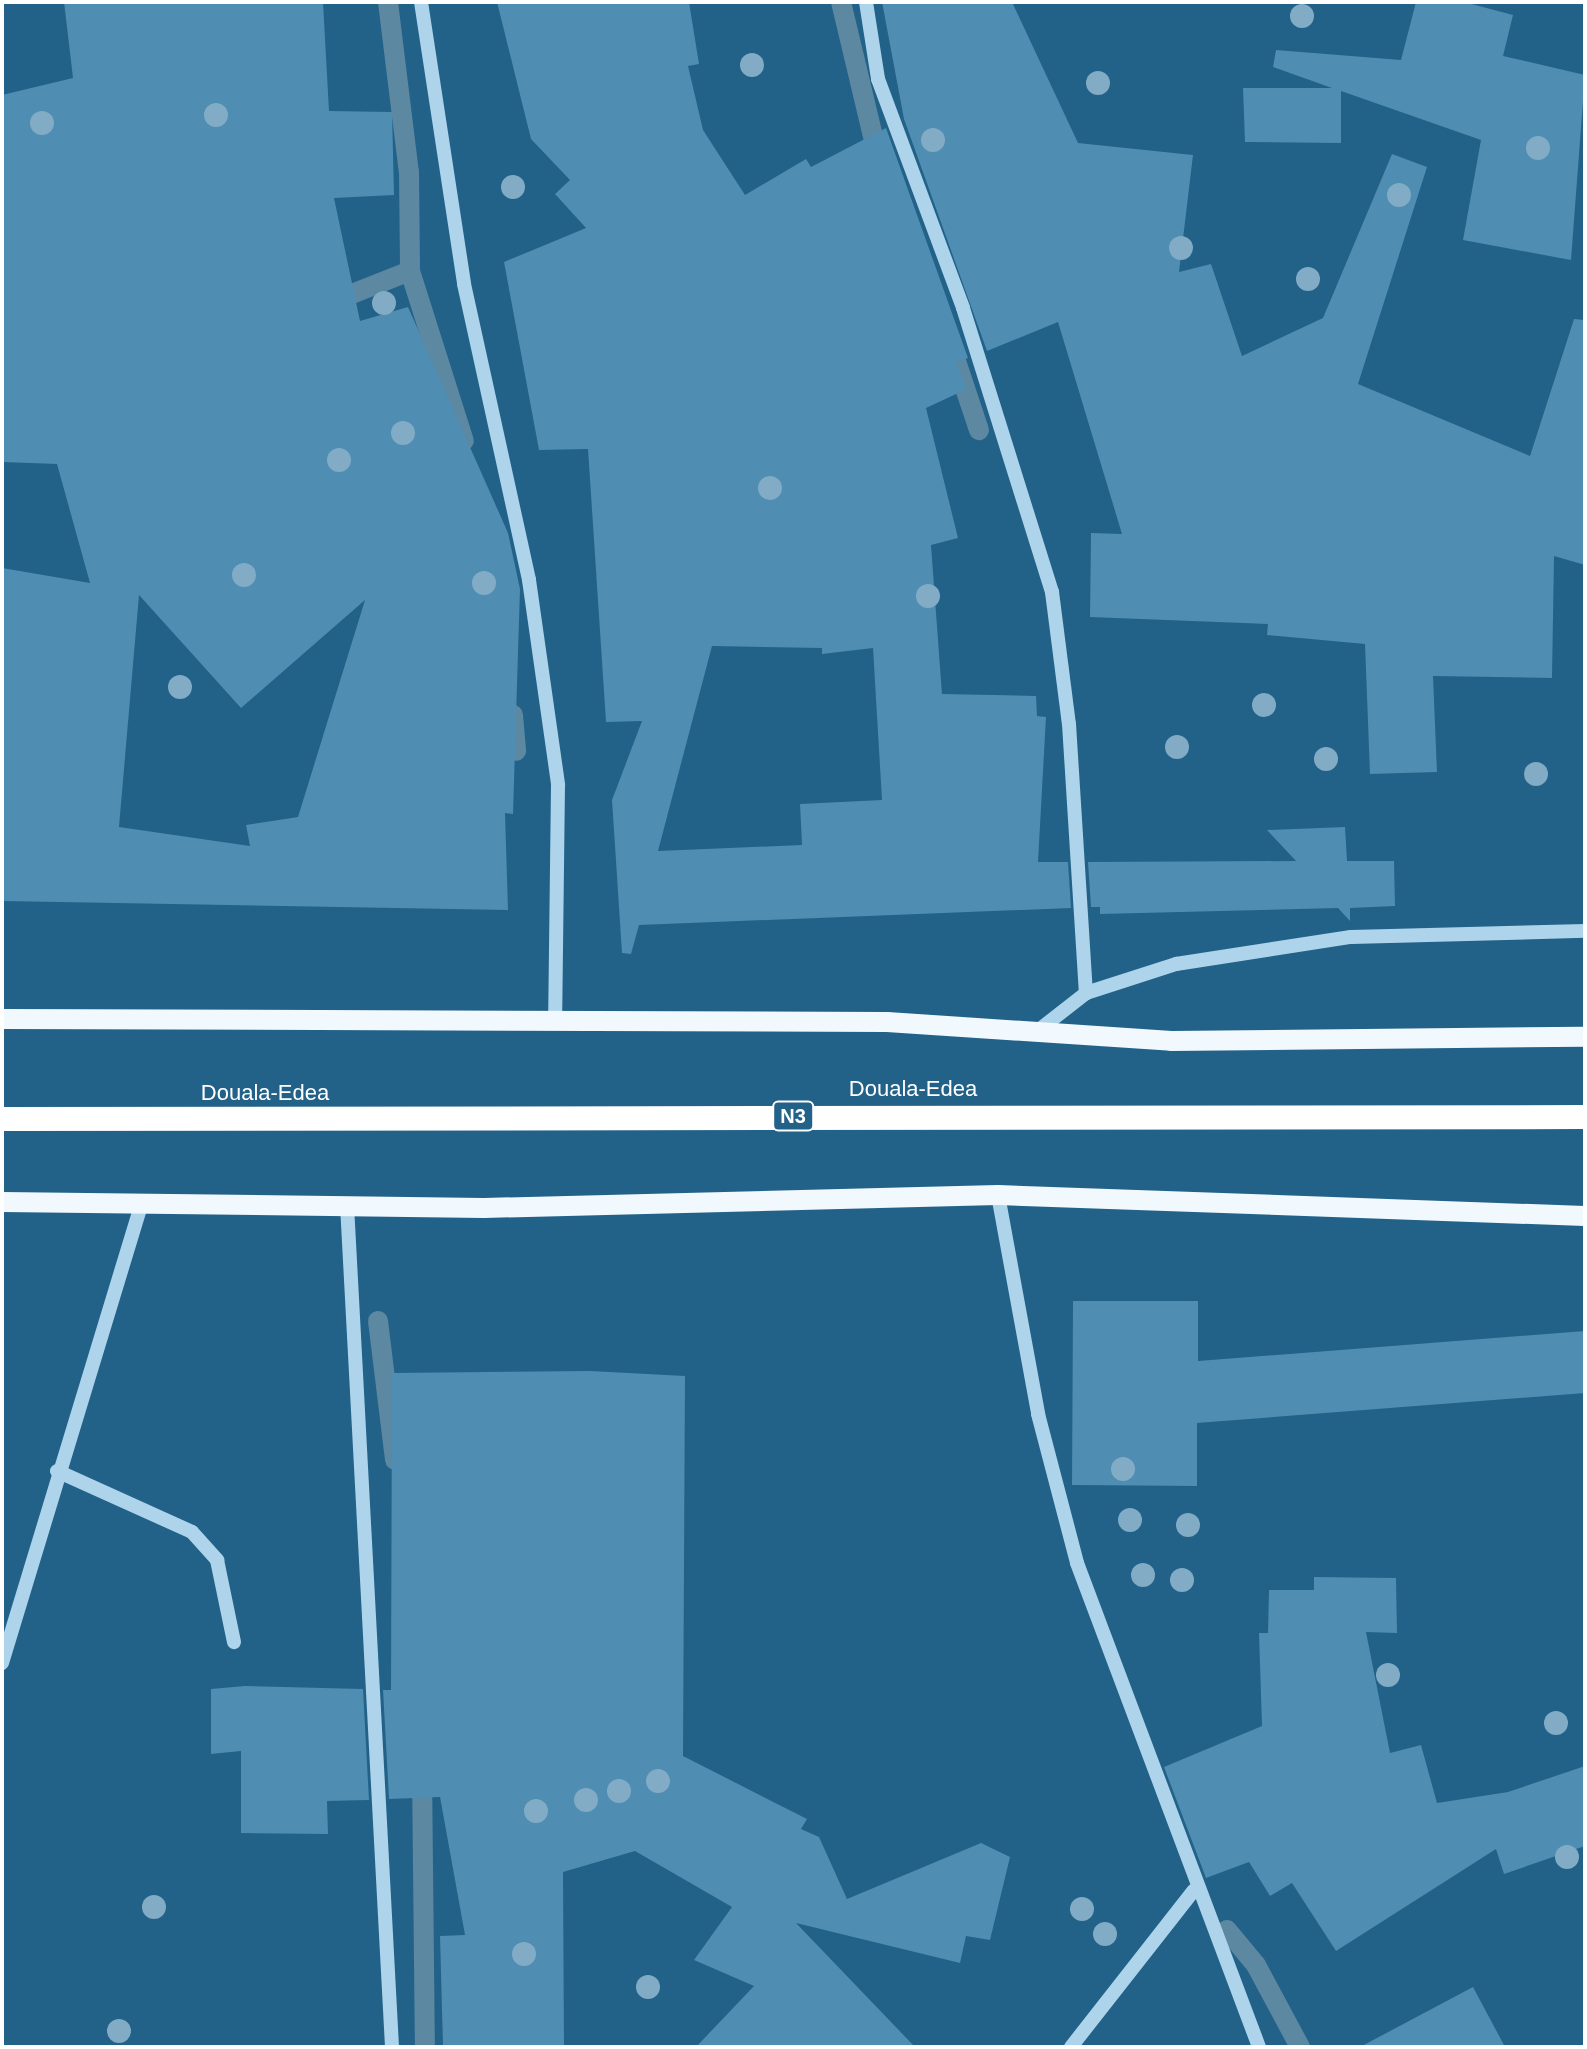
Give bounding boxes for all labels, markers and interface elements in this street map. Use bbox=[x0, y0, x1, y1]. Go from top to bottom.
street label: Douala-Edea bbox=[849, 1076, 977, 1102]
street label: Douala-Edea bbox=[201, 1080, 329, 1106]
road number: N3 bbox=[771, 1100, 815, 1132]

